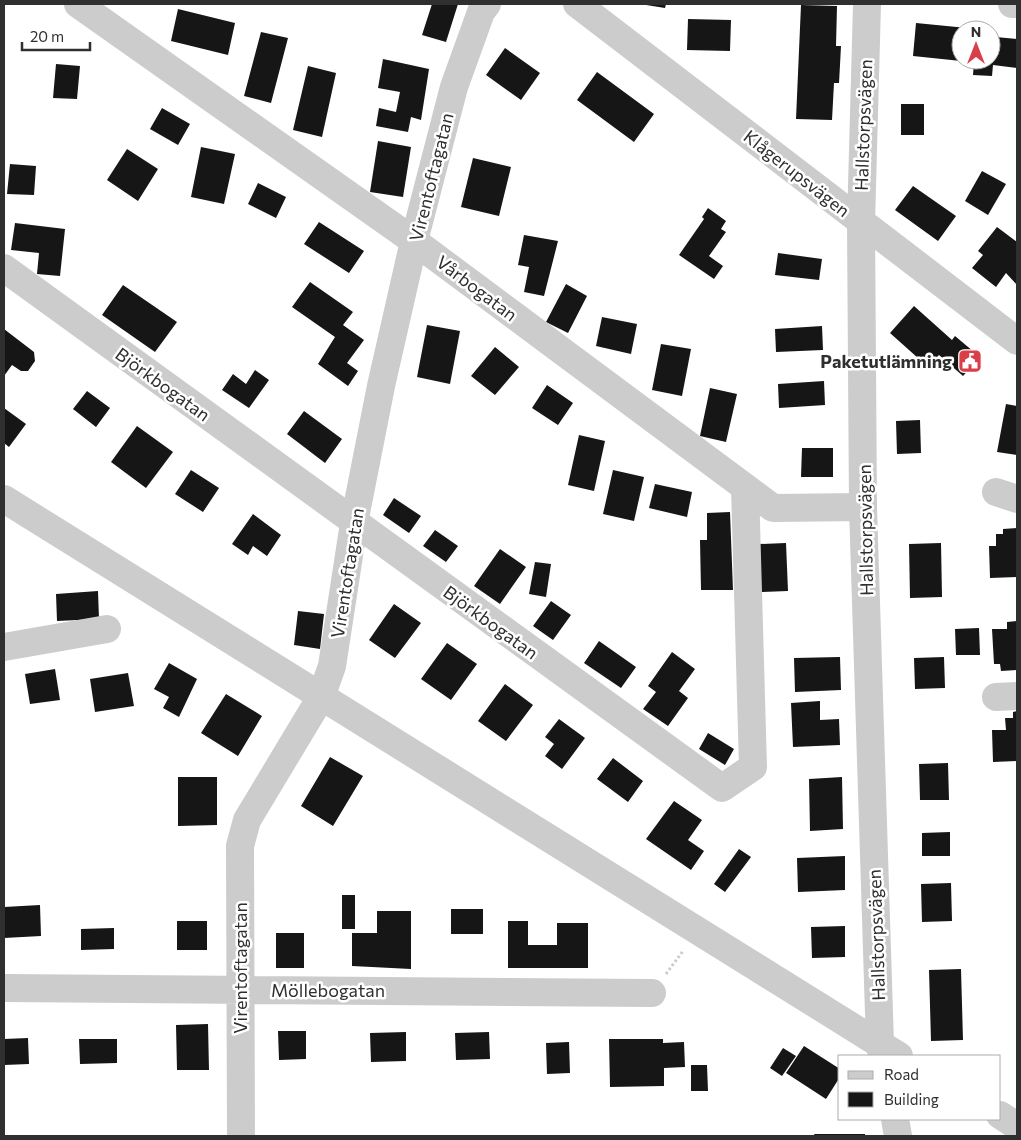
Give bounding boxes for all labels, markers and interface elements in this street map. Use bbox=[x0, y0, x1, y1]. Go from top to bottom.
scale bar bbox=[22, 20, 90, 52]
north arrow bbox=[951, 20, 1001, 70]
text: N bbox=[971, 23, 981, 40]
text: 20 m bbox=[30, 27, 64, 45]
street label: Hallstorpsvägen bbox=[850, 59, 876, 191]
street label: Virentoftagatan bbox=[404, 110, 458, 244]
street label: Klågerupsvägen bbox=[740, 125, 854, 221]
street label: Vårbogatan bbox=[432, 250, 522, 326]
street label: Björkbogatan bbox=[111, 342, 215, 426]
public building icon: Paketutlämning bbox=[957, 348, 983, 374]
place label: Paketutlämning bbox=[820, 350, 952, 372]
street label: Hallstorpsvägen bbox=[853, 464, 877, 596]
street label: Virentoftagatan bbox=[326, 506, 368, 640]
street label: Björkbogatan bbox=[439, 580, 543, 664]
street label: Hallstorpsvägen bbox=[863, 869, 889, 1001]
street label: Virentoftagatan bbox=[229, 902, 251, 1034]
street label: Möllebogatan bbox=[271, 979, 385, 1001]
legend bbox=[838, 1055, 1001, 1120]
text: Road bbox=[884, 1065, 919, 1083]
text: Building bbox=[884, 1090, 939, 1108]

